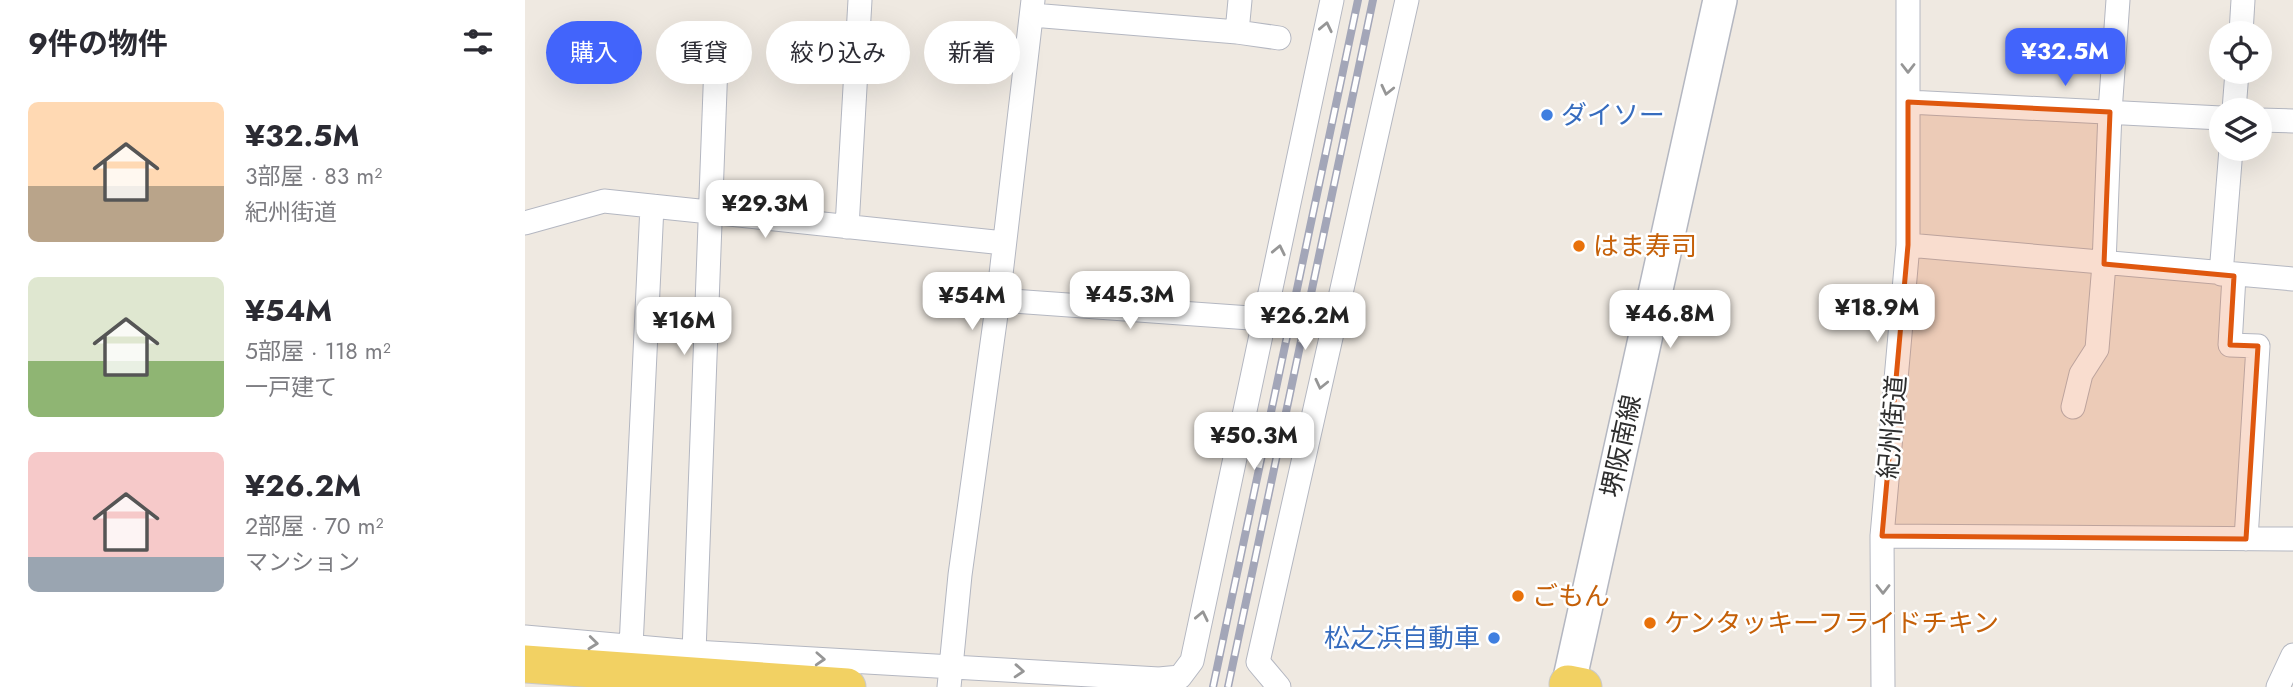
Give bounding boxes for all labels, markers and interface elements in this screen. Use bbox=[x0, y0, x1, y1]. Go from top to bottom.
chip: 購入 bbox=[546, 21, 642, 84]
chip: 賃貸 bbox=[656, 21, 752, 84]
chip: 絞り込み bbox=[766, 21, 910, 84]
chip: 新着 bbox=[924, 21, 1020, 84]
one-way arrow bbox=[1318, 21, 1333, 33]
map controls bbox=[2209, 21, 2272, 161]
button: locate bbox=[2209, 21, 2272, 84]
text: 9件の物件 bbox=[28, 22, 168, 65]
icon: filters bbox=[459, 23, 497, 61]
pin: ¥32.5M bbox=[2008, 28, 2122, 88]
text: ¥32.5M bbox=[2021, 34, 2109, 68]
one-way arrow bbox=[1900, 63, 1916, 74]
one-way arrow bbox=[1381, 84, 1395, 96]
place label: ダイソー bbox=[1561, 96, 1665, 134]
button: layers bbox=[2209, 98, 2272, 161]
marker: ダイソー bbox=[1539, 107, 1555, 123]
text: ¥32.5M bbox=[245, 114, 359, 157]
icon: home bbox=[84, 130, 168, 214]
text: 3部屋 · 83 m² bbox=[245, 159, 382, 193]
pin: ¥29.3M bbox=[708, 180, 822, 240]
text: ¥29.3M bbox=[722, 186, 808, 220]
text: 紀州街道 bbox=[245, 195, 337, 229]
place label: はま寿司 bbox=[1593, 227, 1697, 265]
marker: はま寿司 bbox=[1571, 238, 1587, 254]
one-way arrow bbox=[1271, 244, 1285, 256]
pin: ¥54M bbox=[931, 272, 1013, 332]
pin: ¥45.3M bbox=[1073, 272, 1187, 331]
text: ¥45.3M bbox=[1086, 277, 1174, 311]
text: ¥54M bbox=[939, 278, 1005, 312]
pin: ¥18.9M bbox=[1820, 284, 1934, 344]
text: ¥54M bbox=[245, 289, 332, 332]
pin: ¥46.8M bbox=[1613, 290, 1727, 350]
text: ¥18.9M bbox=[1835, 290, 1919, 324]
pin: ¥26.2M bbox=[1248, 292, 1362, 352]
text: ¥46.8M bbox=[1625, 296, 1715, 330]
pin: ¥16M bbox=[643, 298, 725, 357]
text: ¥26.2M bbox=[1261, 298, 1349, 332]
text: ¥16M bbox=[653, 303, 715, 337]
icon: home bbox=[84, 305, 168, 389]
text: 5部屋 · 118 m² bbox=[245, 334, 391, 368]
text: 一戸建て bbox=[245, 370, 337, 404]
street label: 紀州街道 bbox=[1869, 374, 1915, 480]
one-way arrow bbox=[1314, 378, 1329, 390]
street label: 堺阪南線 bbox=[1592, 391, 1650, 501]
pin: ¥50.3M bbox=[1197, 412, 1311, 472]
text: ¥50.3M bbox=[1210, 418, 1298, 452]
text: ¥26.2M bbox=[245, 464, 361, 507]
icon: home bbox=[84, 480, 168, 564]
text: 2部屋 · 70 m² bbox=[245, 509, 383, 543]
text: マンション bbox=[245, 545, 360, 579]
place label: ごもん bbox=[1532, 577, 1610, 615]
one-way arrow bbox=[1875, 583, 1890, 594]
marker: ごもん bbox=[1510, 588, 1526, 604]
place label: ケンタッキーフライドチキン bbox=[1664, 604, 1999, 642]
one-way arrow bbox=[1193, 610, 1208, 622]
marker: ケンタッキーフライドチキン bbox=[1642, 615, 1658, 631]
place label: 松之浜自動車 bbox=[1324, 619, 1480, 657]
marker: 松之浜自動車 bbox=[1486, 630, 1502, 646]
one-way arrow bbox=[587, 636, 599, 651]
one-way arrow bbox=[815, 651, 826, 666]
one-way arrow bbox=[1014, 663, 1025, 678]

